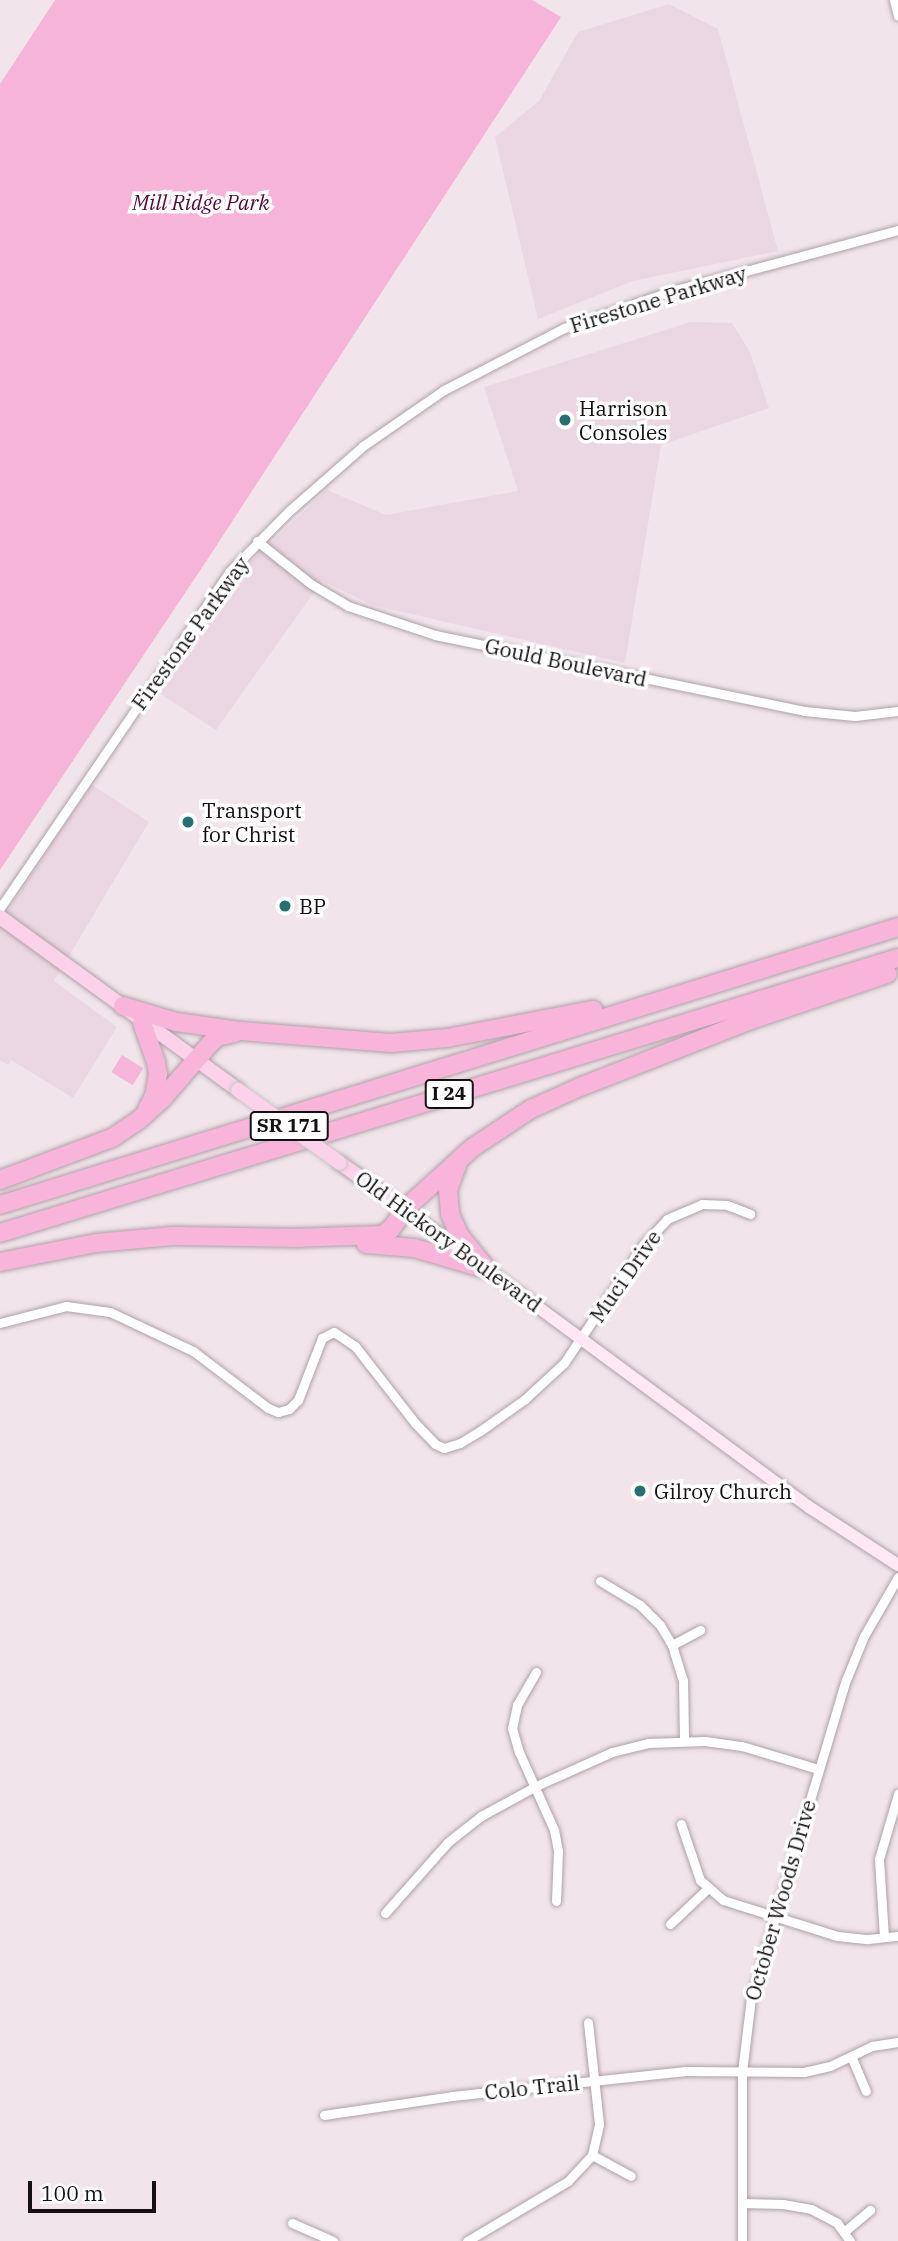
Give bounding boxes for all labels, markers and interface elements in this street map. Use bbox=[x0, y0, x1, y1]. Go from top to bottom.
park label: Mill Ridge Park bbox=[132, 189, 270, 215]
street label: Firestone Parkway bbox=[567, 260, 749, 338]
place label: Harrison Consoles bbox=[579, 395, 668, 445]
marker: Harrison Consoles bbox=[557, 412, 573, 428]
street label: Firestone Parkway bbox=[126, 552, 254, 714]
street label: Gould Boulevard bbox=[483, 633, 649, 691]
place label: Transport for Christ bbox=[202, 797, 302, 847]
marker: Transport for Christ bbox=[180, 814, 196, 830]
place label: BP bbox=[299, 893, 326, 919]
marker: BP bbox=[277, 898, 293, 914]
road number: I 24 bbox=[424, 1078, 474, 1110]
road number: SR 171 bbox=[249, 1110, 329, 1142]
street label: Old Hickory Boulevard bbox=[351, 1165, 547, 1317]
street label: Muci Drive bbox=[584, 1225, 666, 1327]
place label: Gilroy Church bbox=[654, 1478, 792, 1504]
marker: Gilroy Church bbox=[632, 1483, 648, 1499]
street label: October Woods Drive bbox=[739, 1797, 821, 2003]
street label: Colo Trail bbox=[483, 2069, 581, 2105]
scale bar bbox=[32, 2168, 159, 2212]
text: 100 m bbox=[41, 2179, 104, 2207]

